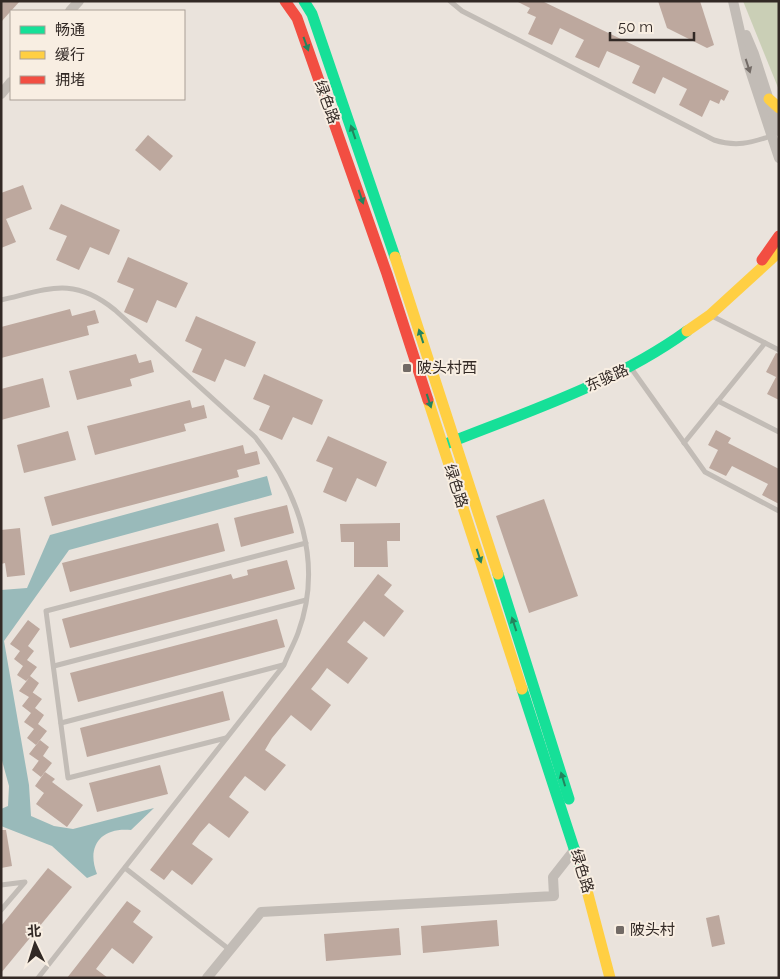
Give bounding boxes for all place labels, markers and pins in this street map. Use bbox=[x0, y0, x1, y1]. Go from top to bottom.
place label: 陂头村西 bbox=[417, 359, 477, 377]
marker: 陂头村西 bbox=[401, 362, 413, 374]
place label: 陂头村 bbox=[630, 921, 675, 939]
marker: 陂头村 bbox=[614, 924, 626, 936]

